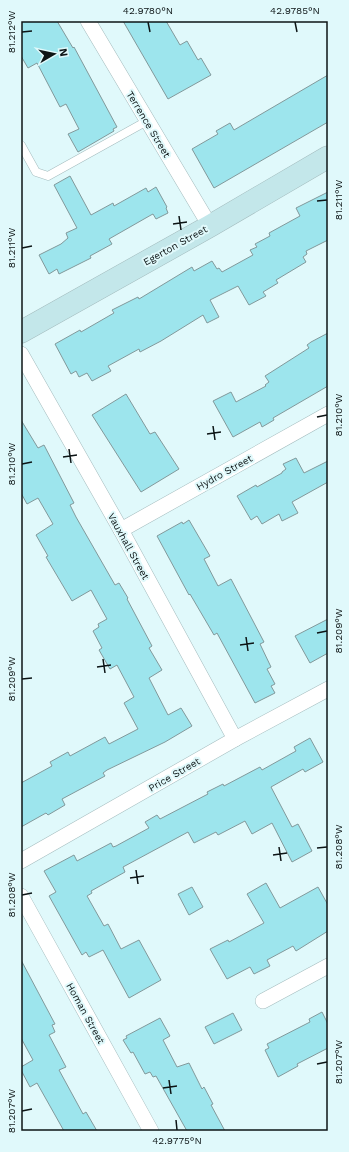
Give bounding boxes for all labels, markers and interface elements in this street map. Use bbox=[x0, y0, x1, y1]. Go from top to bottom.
text: 42.9780°N bbox=[123, 5, 173, 16]
text: 42.9785°N bbox=[270, 5, 320, 16]
text: 81.212°W bbox=[6, 10, 17, 53]
north arrow bbox=[34, 34, 74, 74]
text: N bbox=[56, 47, 70, 58]
street label: Terrence Street bbox=[124, 89, 173, 160]
text: 81.211°W bbox=[333, 179, 344, 220]
street label: Egerton Street bbox=[141, 223, 210, 267]
text: 81.211°W bbox=[6, 227, 17, 268]
text: 81.210°W bbox=[333, 393, 344, 436]
text: 81.210°W bbox=[6, 442, 17, 485]
street label: Hydro Street bbox=[194, 452, 255, 492]
street label: Vauxhall Street bbox=[106, 511, 152, 582]
text: 81.209°W bbox=[333, 608, 344, 654]
text: 81.209°W bbox=[6, 656, 17, 702]
street label: Price Street bbox=[147, 755, 203, 794]
text: 81.208°W bbox=[333, 824, 344, 870]
text: 81.208°W bbox=[6, 872, 17, 918]
street label: Homan Street bbox=[64, 981, 107, 1046]
text: 81.207°W bbox=[333, 1039, 344, 1084]
text: 81.207°W bbox=[6, 1088, 17, 1133]
text: 42.9775°N bbox=[152, 1135, 202, 1146]

